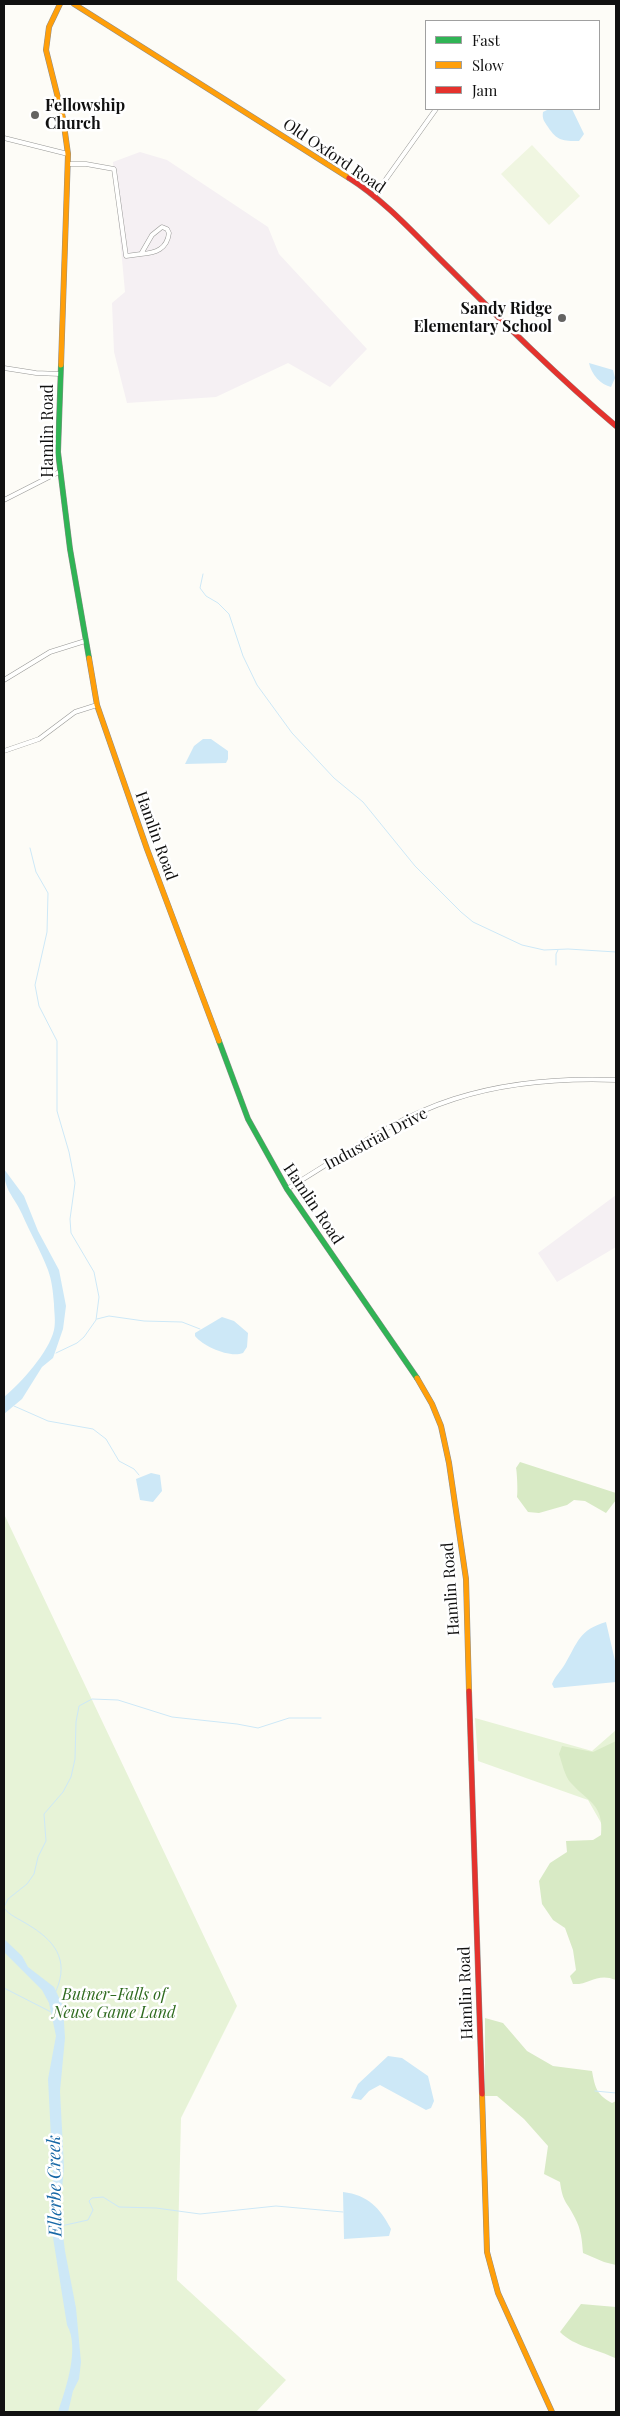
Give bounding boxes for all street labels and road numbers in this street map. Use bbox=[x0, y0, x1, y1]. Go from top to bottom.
street label: Old Oxford Road bbox=[279, 115, 389, 197]
street label: Hamlin Road bbox=[38, 384, 58, 478]
street label: Hamlin Road bbox=[131, 789, 181, 883]
street label: Industrial Drive bbox=[321, 1104, 431, 1174]
street label: Hamlin Road bbox=[279, 1160, 347, 1248]
street label: Hamlin Road bbox=[438, 1542, 464, 1636]
street label: Hamlin Road bbox=[455, 1946, 477, 2040]

